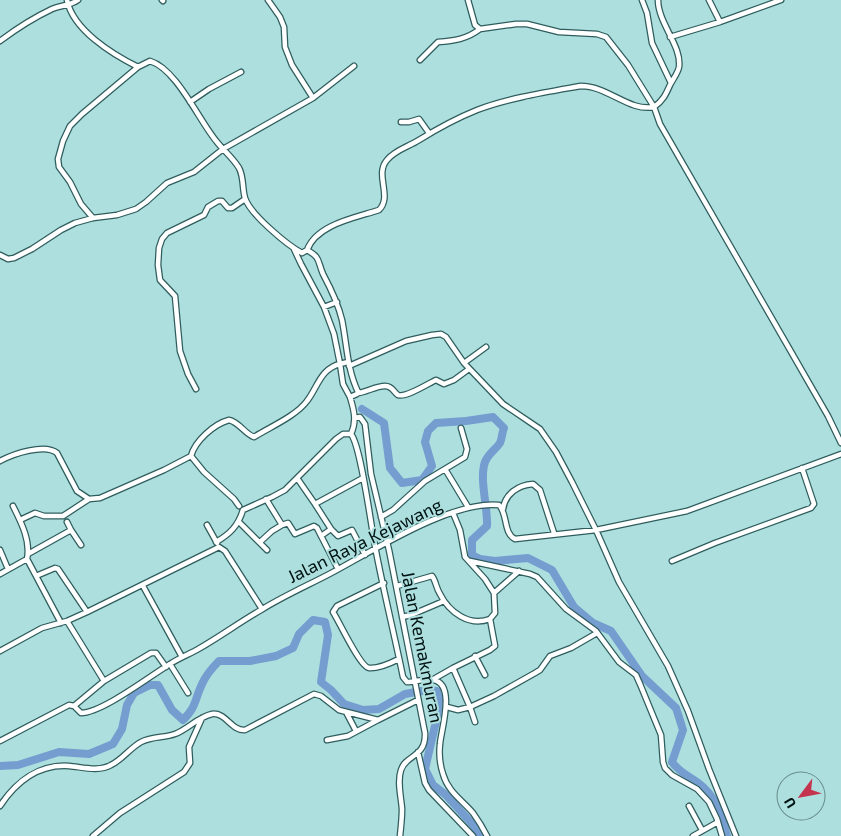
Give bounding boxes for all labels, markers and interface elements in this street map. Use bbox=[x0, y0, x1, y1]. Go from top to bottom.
street label: Jalan Raya Kejawang bbox=[283, 493, 446, 587]
street label: Jalan Kemakmuran bbox=[397, 569, 448, 725]
north arrow bbox=[776, 771, 826, 821]
text: U bbox=[780, 795, 799, 812]

